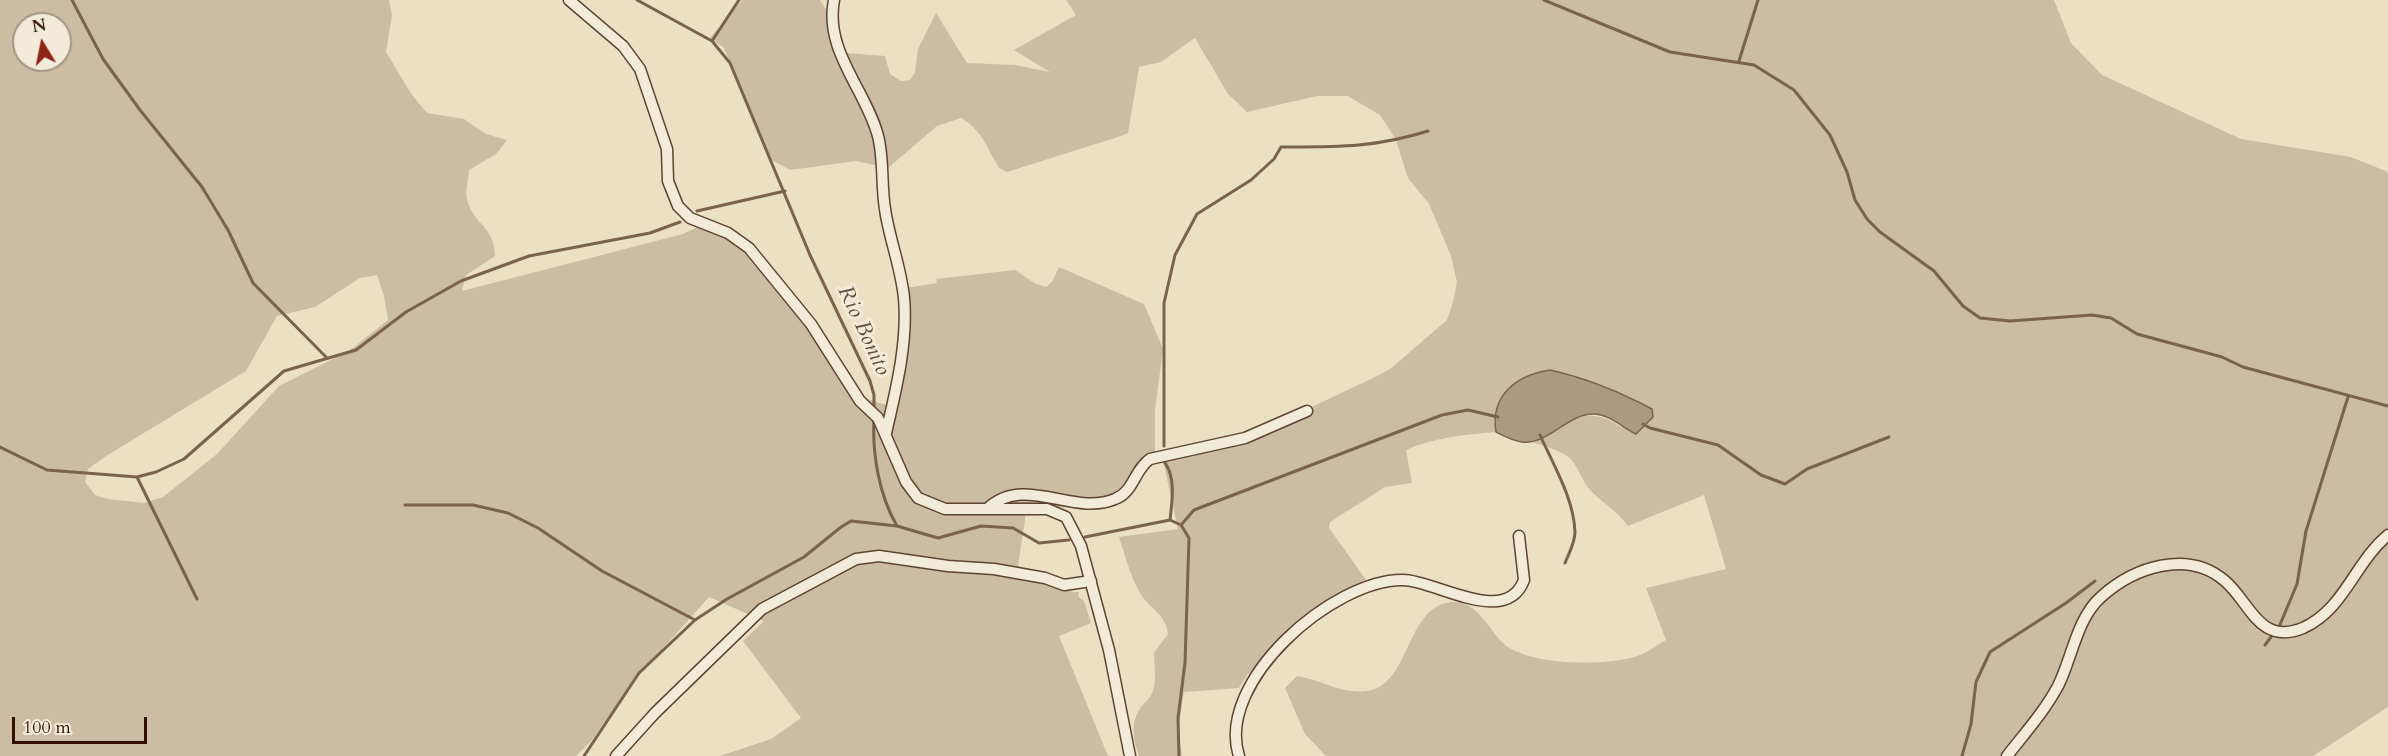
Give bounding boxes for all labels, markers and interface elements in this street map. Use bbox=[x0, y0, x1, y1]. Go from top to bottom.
north arrow bbox=[12, 12, 72, 72]
text: N bbox=[30, 14, 48, 38]
water label: Rio Bonito bbox=[831, 282, 895, 380]
scale bar bbox=[15, 705, 150, 743]
text: 100 m bbox=[23, 715, 71, 740]

